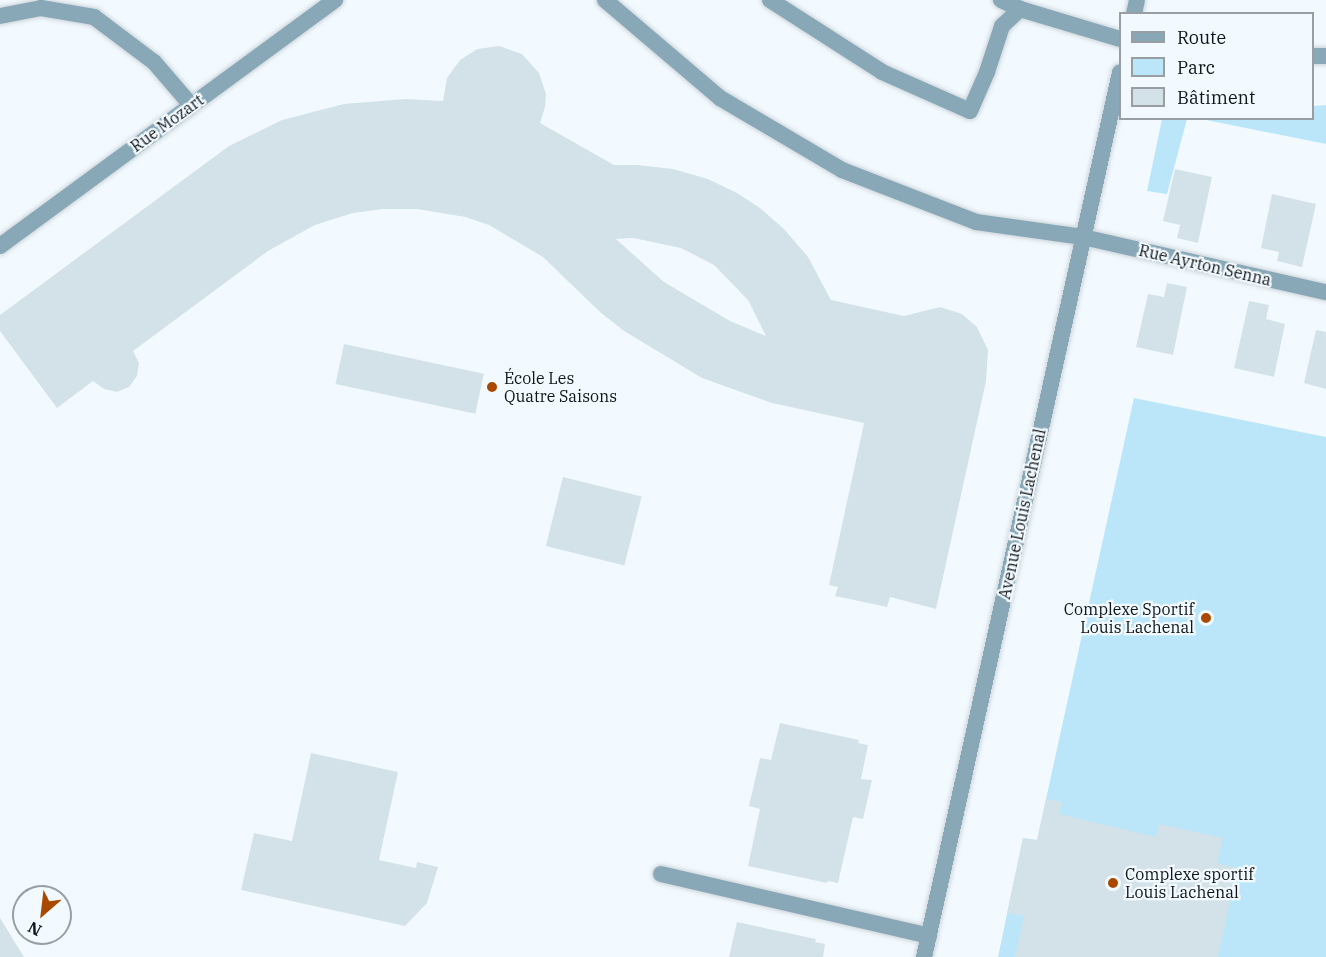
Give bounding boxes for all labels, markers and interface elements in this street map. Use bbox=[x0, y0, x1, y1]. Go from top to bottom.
legend bbox=[1119, 12, 1314, 120]
text: Route bbox=[1177, 26, 1226, 49]
text: Parc bbox=[1177, 56, 1215, 79]
text: Bâtiment bbox=[1177, 86, 1255, 109]
street label: Rue Mozart bbox=[127, 90, 207, 156]
street label: Rue Ayrton Senna bbox=[1137, 240, 1273, 290]
place label: École Les Quatre Saisons bbox=[504, 368, 617, 406]
marker: École Les Quatre Saisons bbox=[485, 380, 499, 394]
street label: Avenue Louis Lachenal bbox=[995, 427, 1049, 601]
place label: Complexe Sportif Louis Lachenal bbox=[1064, 599, 1194, 637]
marker: Complexe Sportif Louis Lachenal bbox=[1199, 611, 1213, 625]
place label: Complexe sportif Louis Lachenal bbox=[1125, 864, 1254, 902]
marker: Complexe sportif Louis Lachenal bbox=[1106, 876, 1120, 890]
north arrow bbox=[12, 885, 72, 945]
text: N bbox=[24, 917, 45, 941]

